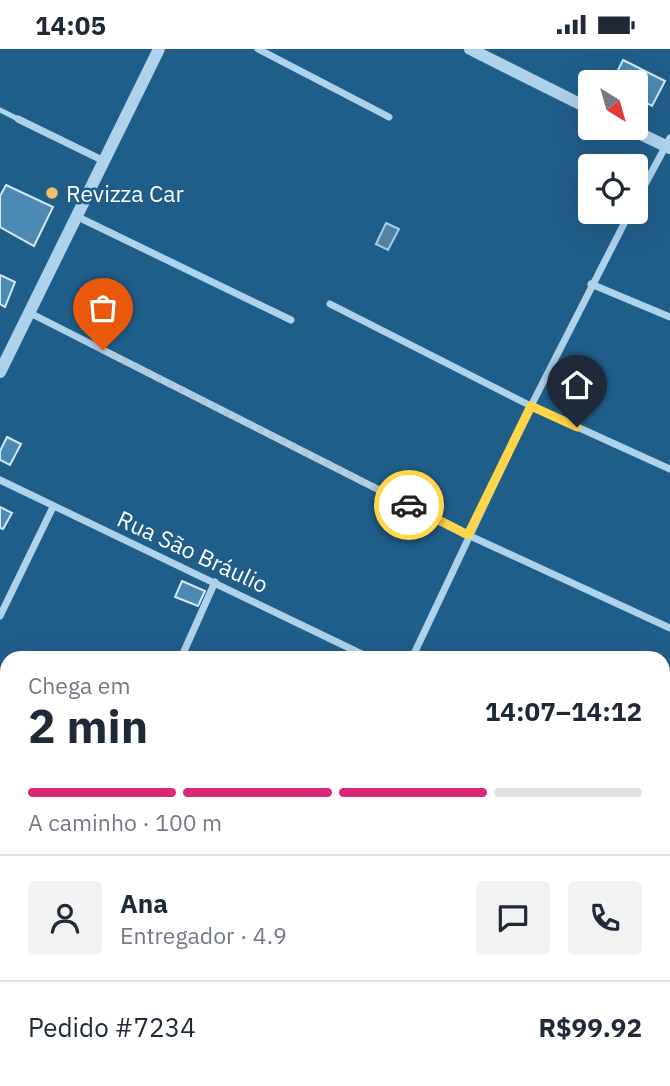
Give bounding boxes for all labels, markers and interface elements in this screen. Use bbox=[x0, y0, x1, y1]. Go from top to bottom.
text: 14:05 bbox=[35, 8, 106, 42]
north arrow bbox=[578, 70, 648, 140]
map controls bbox=[578, 70, 648, 224]
button: locate bbox=[578, 154, 648, 224]
place label: Revizza Car bbox=[66, 178, 185, 208]
marker: Revizza Car bbox=[44, 185, 60, 201]
pin bbox=[73, 278, 133, 350]
icon: bag bbox=[84, 289, 122, 327]
pin bbox=[547, 355, 607, 427]
icon: home bbox=[558, 366, 596, 404]
courier bbox=[374, 470, 444, 540]
icon: car bbox=[390, 486, 428, 524]
street label: Rua São Bráulio bbox=[113, 503, 273, 599]
text: Chega em bbox=[28, 670, 130, 700]
text: 14:07–14:12 bbox=[485, 694, 642, 728]
text: 2 min bbox=[28, 696, 148, 756]
text: A caminho · 100 m bbox=[28, 807, 222, 837]
button: person bbox=[28, 881, 102, 955]
button: chat bbox=[476, 881, 550, 955]
button: phone bbox=[568, 881, 642, 955]
text: Ana bbox=[120, 886, 168, 920]
text: Entregador · 4.9 bbox=[120, 920, 287, 950]
text: Pedido #7234 bbox=[28, 1010, 196, 1044]
text: R$99.92 bbox=[538, 1010, 642, 1044]

